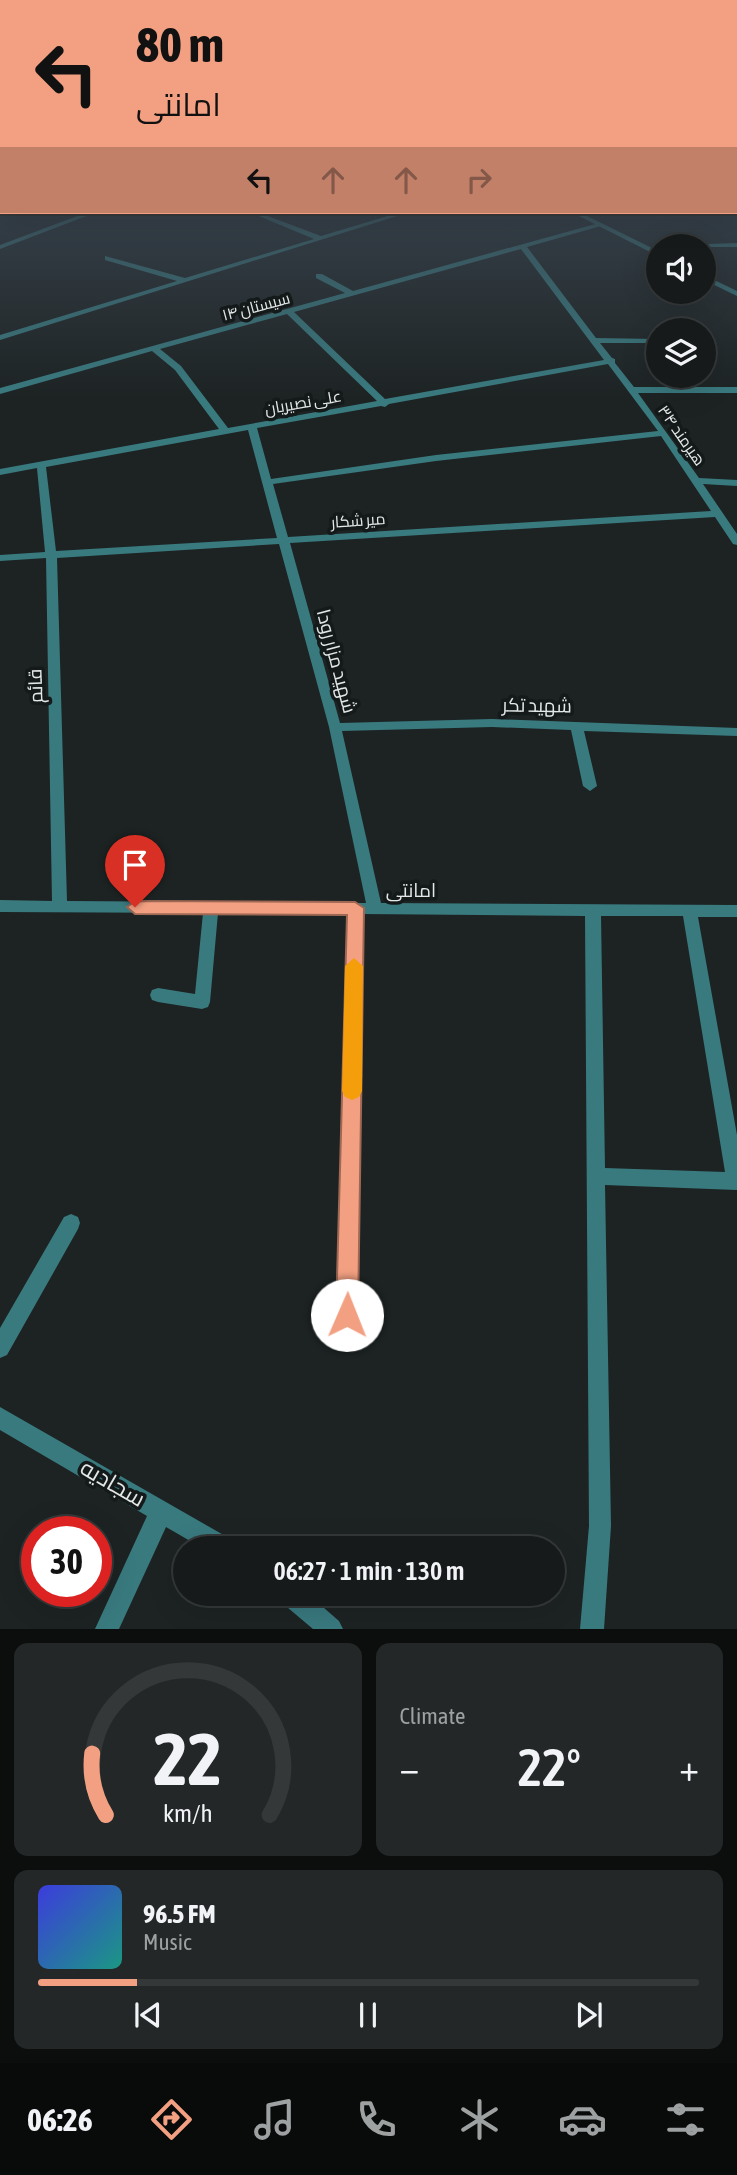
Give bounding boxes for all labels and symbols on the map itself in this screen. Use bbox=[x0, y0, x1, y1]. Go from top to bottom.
street label: سیستان ۱۴ bbox=[220, 288, 292, 326]
street label: علی نصیریان bbox=[263, 386, 343, 420]
street label: هیرمند ۳۴ bbox=[654, 401, 709, 469]
street label: میر شکار bbox=[329, 509, 386, 532]
street label: شهید مزار رودا bbox=[312, 607, 361, 716]
street label: قائم bbox=[23, 668, 50, 704]
street label: شهید تکر bbox=[501, 693, 572, 718]
pin bbox=[105, 835, 165, 907]
street label: امانتی bbox=[386, 879, 436, 902]
position arrow bbox=[310, 1278, 384, 1352]
street label: سجادیه bbox=[76, 1454, 150, 1512]
speed limit sign: 30 bbox=[21, 1516, 112, 1607]

